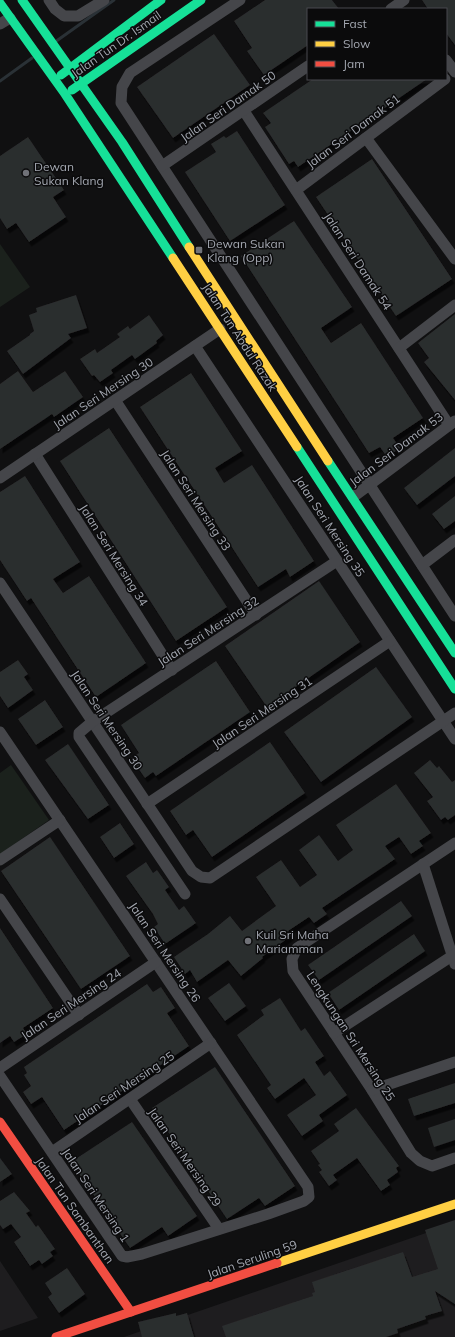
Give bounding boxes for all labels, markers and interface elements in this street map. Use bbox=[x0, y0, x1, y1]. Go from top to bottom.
street label: Jalan Tun Dr. Ismail bbox=[68, 7, 164, 81]
legend bbox=[307, 8, 447, 80]
text: Fast bbox=[343, 16, 367, 31]
text: Slow bbox=[343, 36, 371, 51]
text: Jam bbox=[343, 56, 365, 71]
street label: Jalan Seri Damak 50 bbox=[177, 67, 279, 145]
street label: Jalan Seri Damak 51 bbox=[303, 91, 403, 171]
place label: Dewan Sukan Klang bbox=[34, 159, 104, 188]
marker: Dewan Sukan Klang bbox=[21, 168, 31, 178]
street label: Jalan Seri Damak 54 bbox=[321, 209, 395, 313]
place label: Dewan Sukan Klang (Opp) bbox=[207, 236, 285, 265]
marker: Dewan Sukan Klang (Opp) bbox=[194, 245, 204, 255]
street label: Jalan Tun Abdul Razak bbox=[199, 280, 281, 395]
street label: Jalan Seri Mersing 30 bbox=[50, 354, 156, 432]
street label: Jalan Seri Damak 53 bbox=[346, 409, 446, 489]
street label: Jalan Seri Mersing 33 bbox=[158, 447, 234, 553]
street label: Jalan Seri Mersing 35 bbox=[292, 473, 368, 579]
street label: Jalan Seri Mersing 34 bbox=[77, 501, 151, 609]
street label: Jalan Seri Mersing 32 bbox=[155, 593, 261, 669]
street label: Jalan Seri Mersing 30 bbox=[68, 667, 146, 773]
street label: Jalan Seri Mersing 31 bbox=[209, 673, 315, 751]
street label: Jalan Seri Mersing 26 bbox=[126, 899, 204, 1005]
place label: Kuil Sri Maha Mariamman bbox=[256, 927, 329, 956]
marker: Kuil Sri Maha Mariamman bbox=[243, 936, 253, 946]
street label: Jalan Seri Mersing 24 bbox=[18, 965, 124, 1043]
street label: Lengkungan Sri Mersing 25 bbox=[303, 968, 399, 1104]
street label: Jalan Seri Mersing 25 bbox=[71, 1048, 177, 1126]
street label: Jalan Seri Mersing 29 bbox=[145, 1105, 225, 1209]
street label: Jalan Seri Mersing 1 bbox=[59, 1145, 133, 1245]
street label: Jalan Tun Sambanthan bbox=[32, 1154, 118, 1266]
street label: Jalan Seruling 59 bbox=[205, 1237, 299, 1281]

